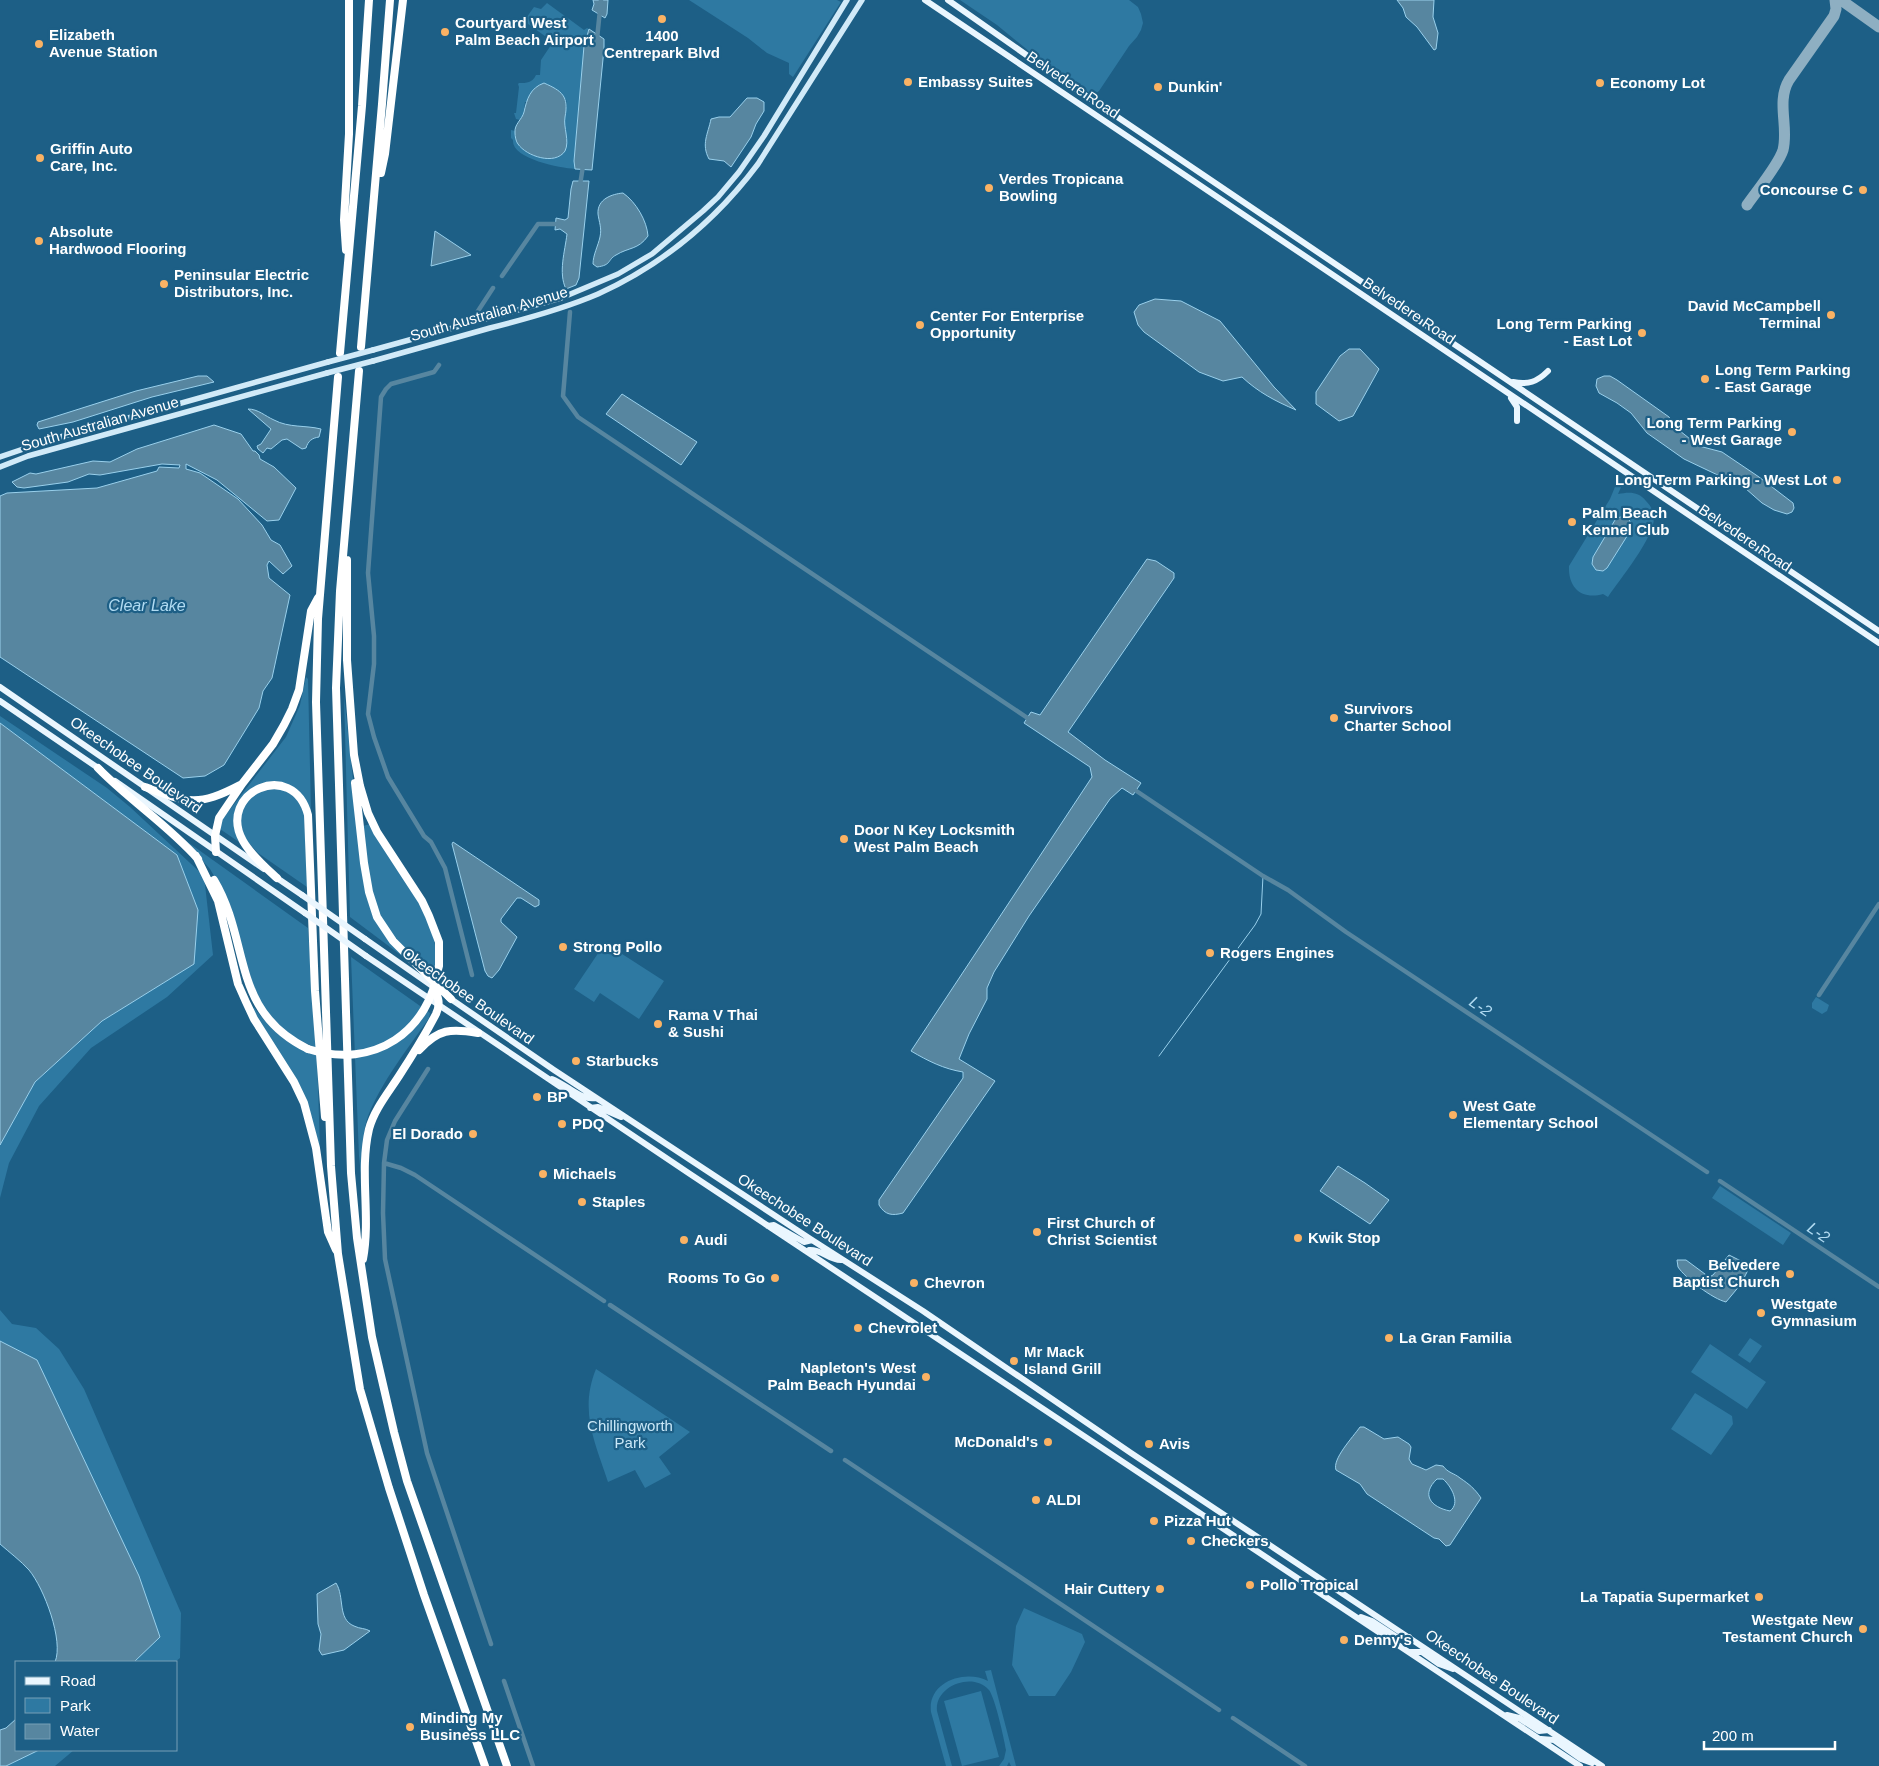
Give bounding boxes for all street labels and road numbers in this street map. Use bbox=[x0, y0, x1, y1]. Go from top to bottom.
street label: Belvedere Road bbox=[1024, 47, 1123, 122]
street label: Belvedere Road bbox=[1360, 273, 1459, 348]
street label: South Australian Avenue bbox=[408, 283, 570, 344]
street label: South Australian Avenue bbox=[19, 393, 181, 454]
street label: Belvedere Road bbox=[1696, 500, 1795, 575]
street label: Okeechobee Boulevard bbox=[67, 713, 205, 817]
street label: Okeechobee Boulevard bbox=[399, 944, 537, 1048]
street label: Okeechobee Boulevard bbox=[735, 1170, 876, 1269]
street label: Okeechobee Boulevard bbox=[1423, 1626, 1562, 1727]

